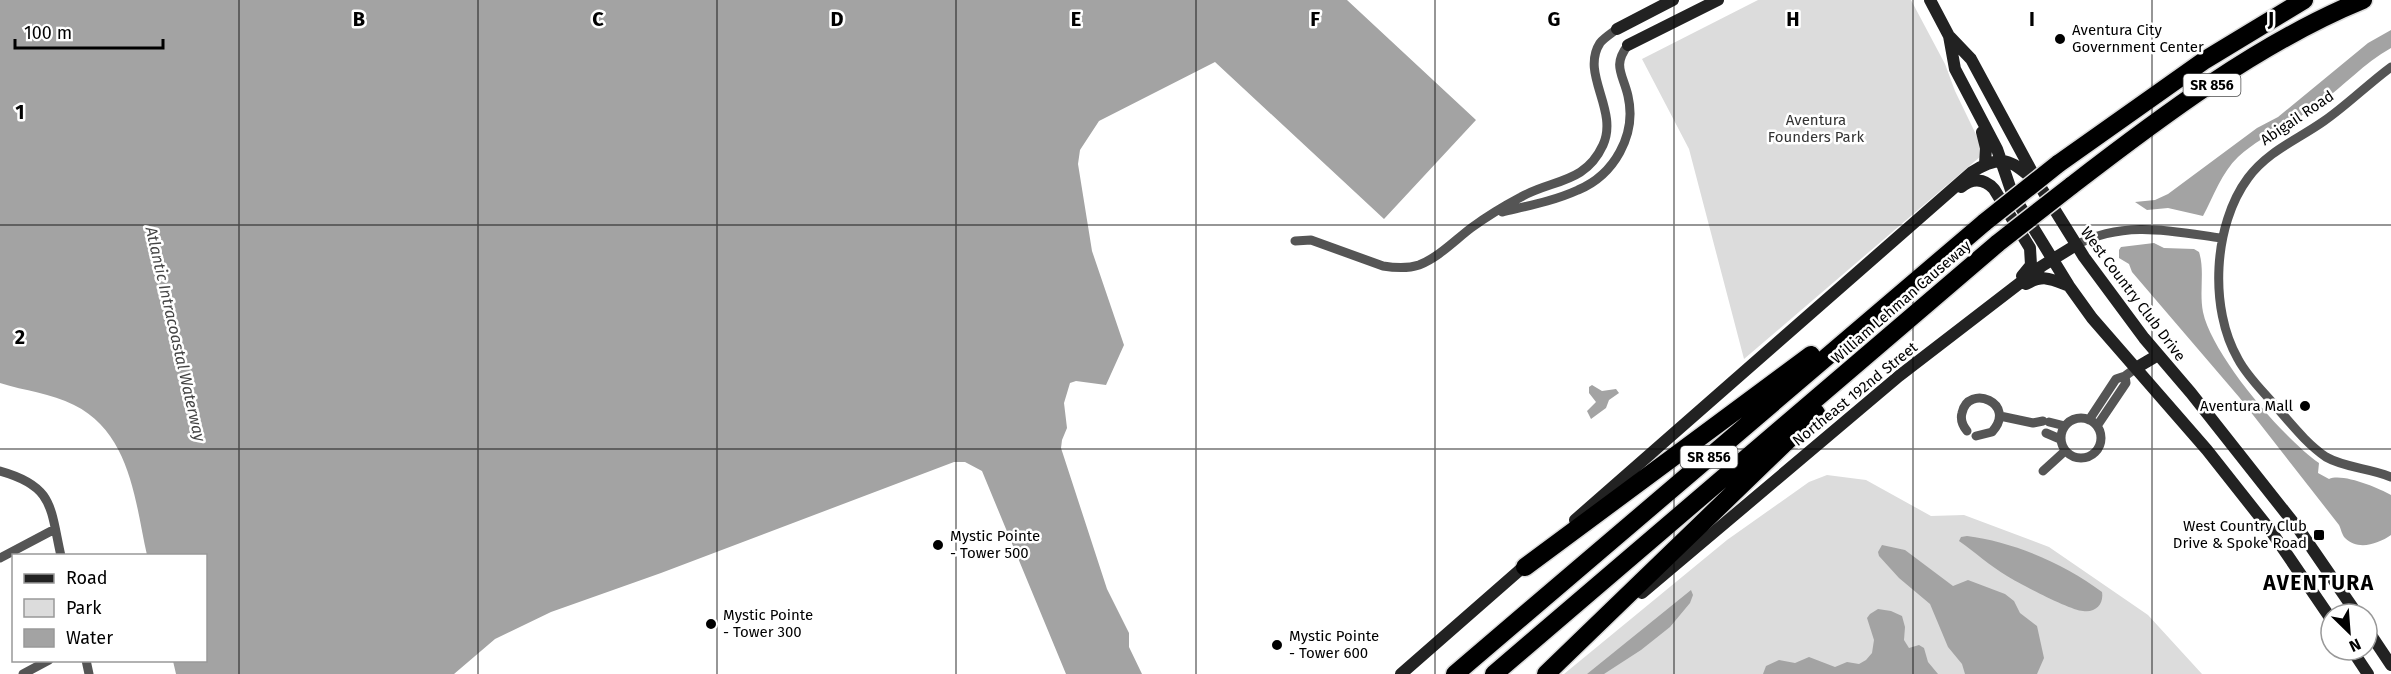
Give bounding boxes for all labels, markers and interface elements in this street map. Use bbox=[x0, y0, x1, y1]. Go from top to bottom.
text: B bbox=[353, 7, 365, 31]
text: C bbox=[592, 7, 604, 31]
text: D bbox=[830, 7, 844, 31]
text: E bbox=[1071, 7, 1081, 31]
text: F bbox=[1310, 7, 1320, 31]
text: G bbox=[1548, 7, 1560, 31]
text: H bbox=[1786, 7, 1800, 31]
text: I bbox=[2029, 7, 2035, 31]
text: J bbox=[2267, 7, 2274, 31]
scale bar bbox=[15, 12, 164, 50]
place label: Aventura City Government Center bbox=[2072, 21, 2204, 56]
text: 100 m bbox=[24, 22, 72, 44]
marker: Aventura City Government Center bbox=[2053, 32, 2067, 46]
road number: SR 856 bbox=[2184, 74, 2240, 96]
street label: Abigail Road bbox=[2257, 87, 2337, 149]
text: 1 bbox=[15, 100, 25, 124]
park label: Aventura Founders Park bbox=[1768, 111, 1864, 146]
street label: West Country Club Drive bbox=[2077, 223, 2189, 365]
water label: Atlantic Intracoastal Waterway bbox=[141, 224, 210, 445]
street label: William Lehman Causeway bbox=[1828, 236, 1975, 367]
text: 2 bbox=[15, 325, 25, 349]
street label: Northeast 192nd Street bbox=[1789, 338, 1921, 450]
place label: Aventura Mall bbox=[2200, 397, 2294, 415]
marker: Aventura Mall bbox=[2298, 399, 2312, 413]
road number: SR 856 bbox=[1680, 446, 1738, 468]
place label: West Country Club Drive & Spoke Road bbox=[2173, 517, 2307, 552]
place label: Mystic Pointe - Tower 500 bbox=[950, 527, 1040, 562]
marker: West Country Club Drive & Spoke Road bbox=[2312, 528, 2326, 542]
marker: Mystic Pointe - Tower 500 bbox=[931, 538, 945, 552]
legend bbox=[12, 554, 207, 662]
text: Road bbox=[66, 567, 108, 589]
district label: AVENTURA bbox=[2262, 570, 2375, 596]
text: Park bbox=[66, 597, 102, 619]
north arrow bbox=[2319, 602, 2379, 662]
place label: Mystic Pointe - Tower 300 bbox=[723, 606, 813, 641]
marker: Mystic Pointe - Tower 300 bbox=[704, 617, 718, 631]
text: Water bbox=[66, 627, 113, 649]
place label: Mystic Pointe - Tower 600 bbox=[1289, 627, 1379, 662]
text: N bbox=[2346, 634, 2364, 656]
marker: Mystic Pointe - Tower 600 bbox=[1270, 638, 1284, 652]

